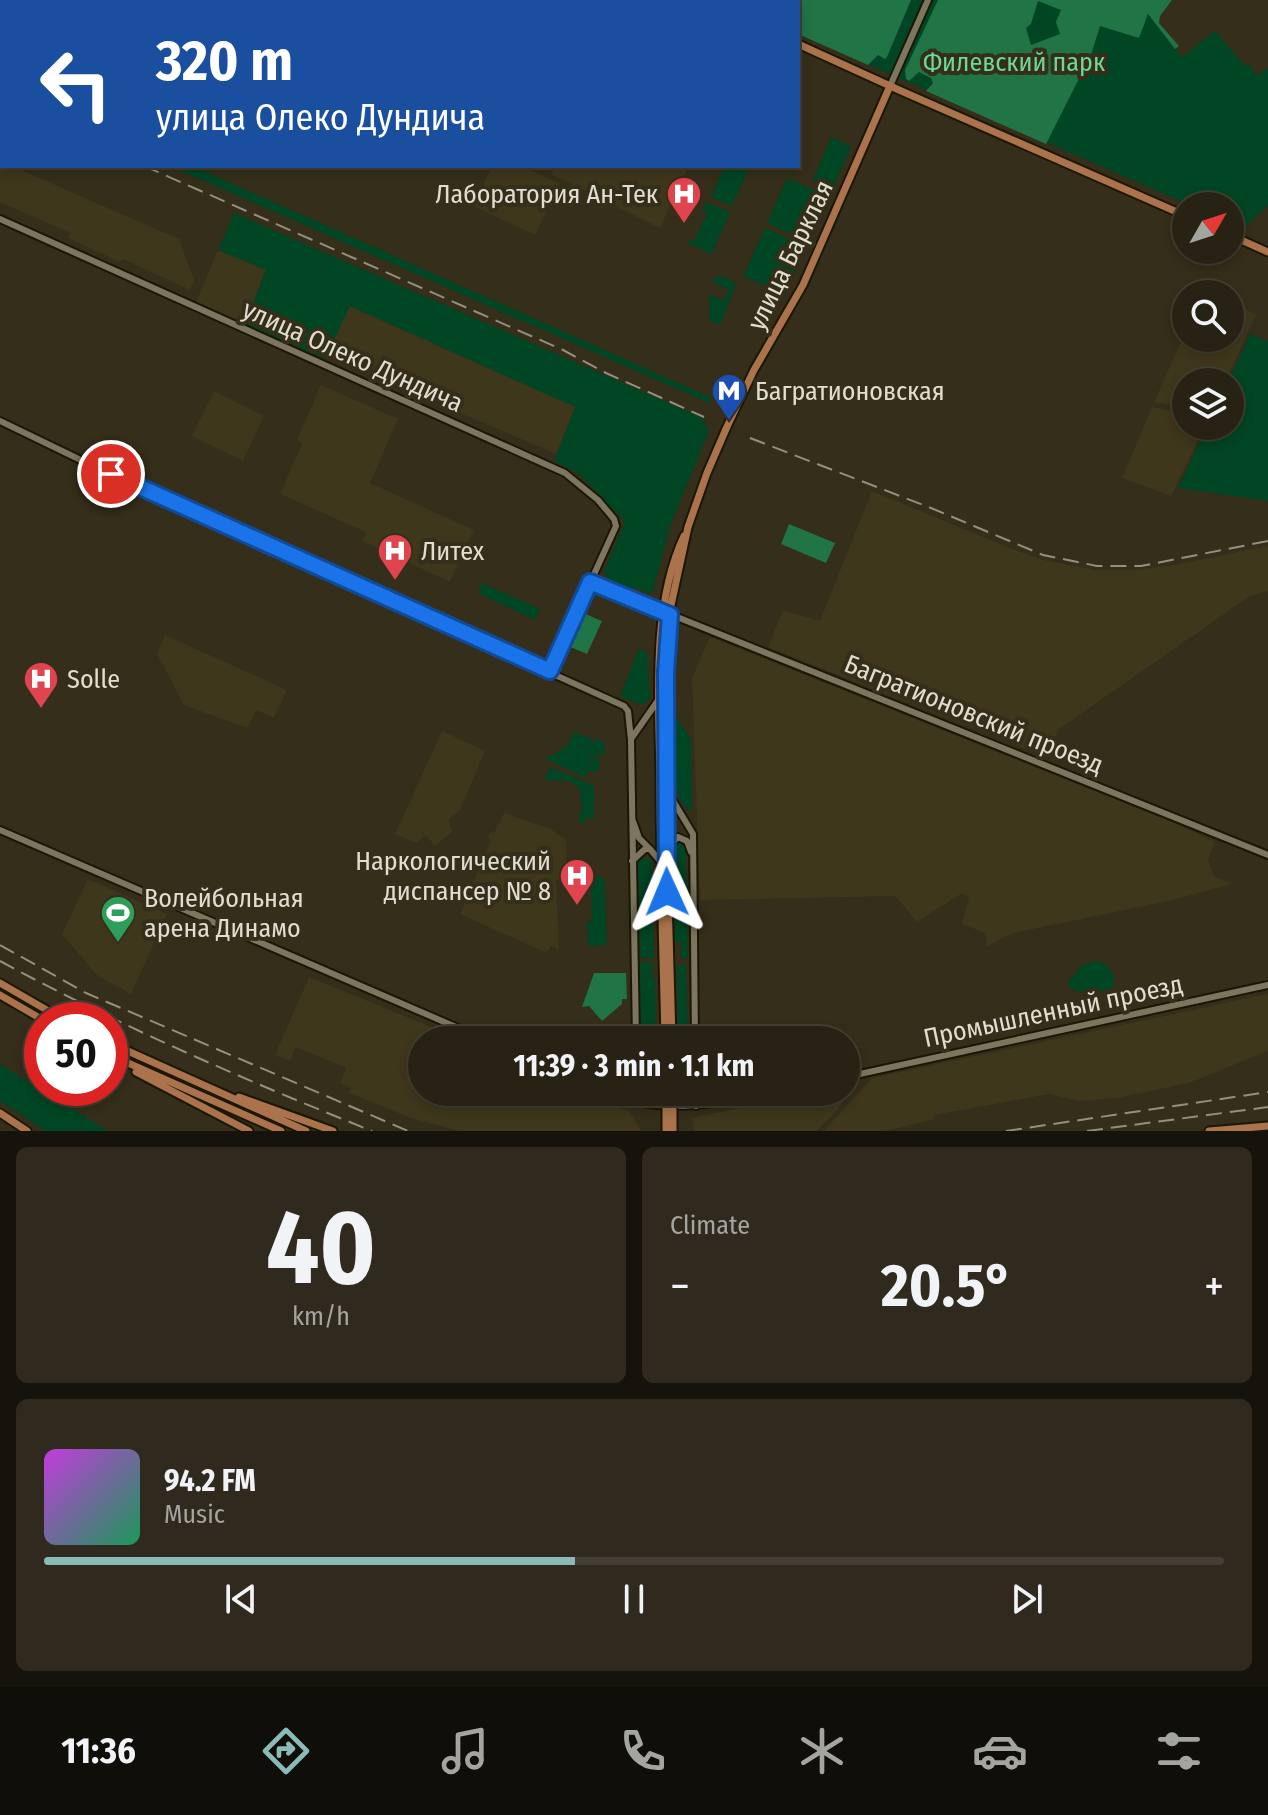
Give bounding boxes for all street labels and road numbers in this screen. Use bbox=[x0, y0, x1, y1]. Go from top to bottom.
street label: улица Барклая bbox=[741, 175, 840, 335]
street label: улица Олеко Дундича bbox=[238, 294, 468, 419]
street label: Багратионовский проезд bbox=[840, 648, 1108, 781]
street label: Промышленный проезд bbox=[921, 969, 1185, 1054]

